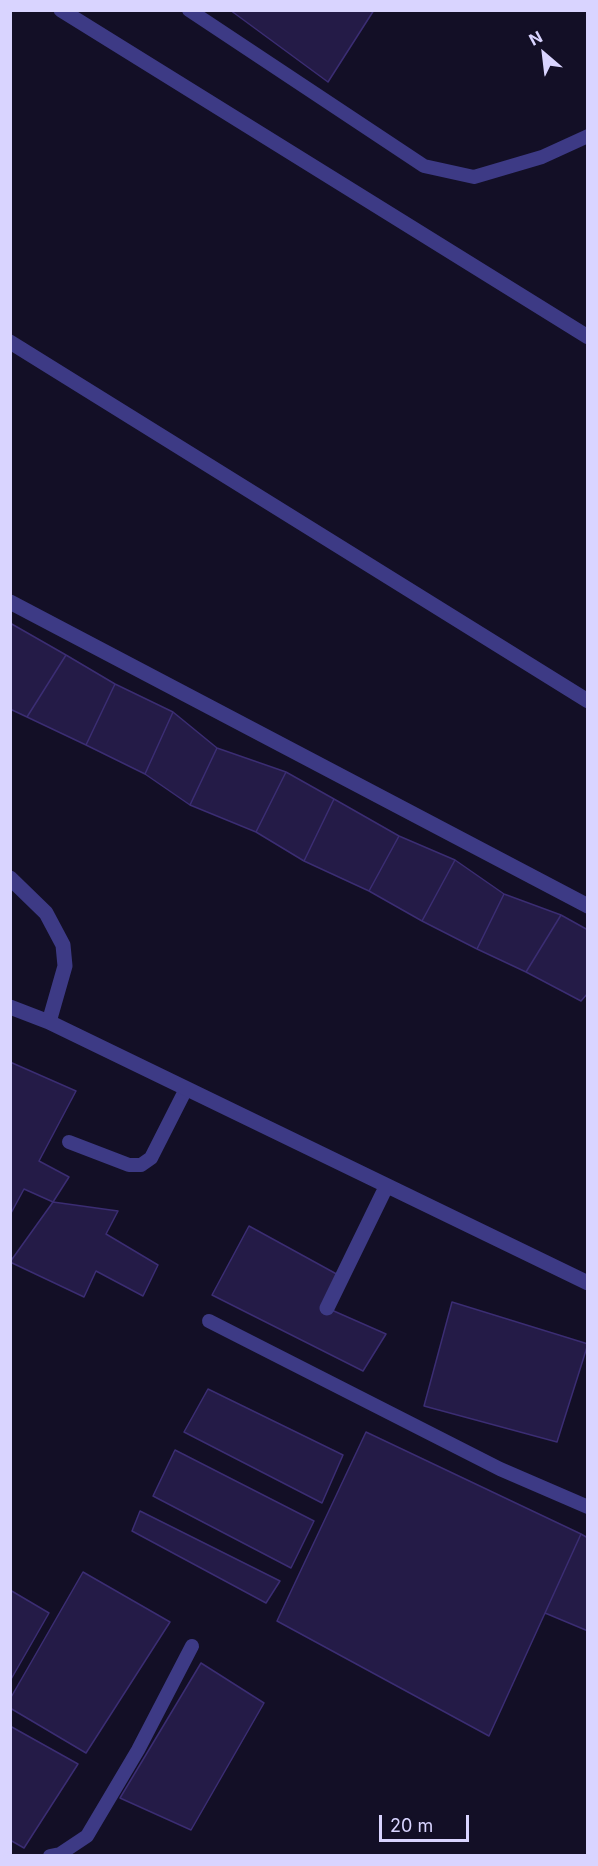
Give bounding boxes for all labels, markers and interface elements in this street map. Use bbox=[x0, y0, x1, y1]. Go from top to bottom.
north arrow bbox=[514, 24, 574, 84]
text: N bbox=[525, 26, 546, 50]
scale bar bbox=[382, 1803, 472, 1841]
text: 20 m bbox=[390, 1815, 433, 1836]

